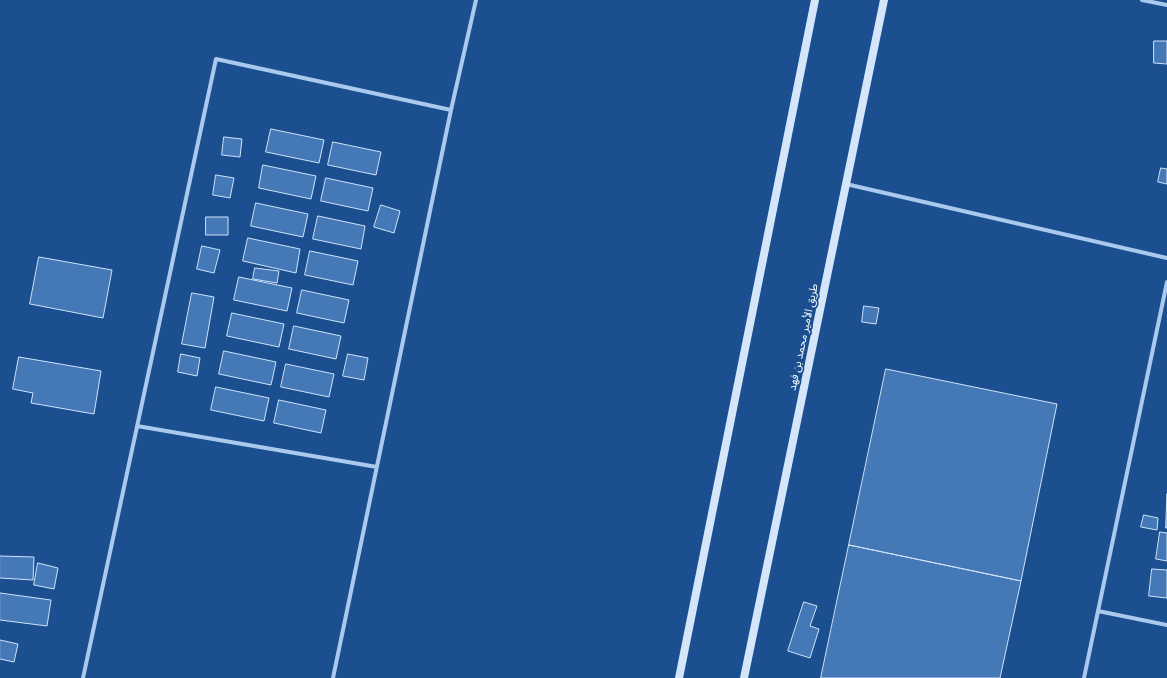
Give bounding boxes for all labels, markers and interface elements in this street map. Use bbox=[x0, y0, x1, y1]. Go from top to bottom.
street label: طريق الأمير محمد بن فهد bbox=[785, 282, 821, 392]

